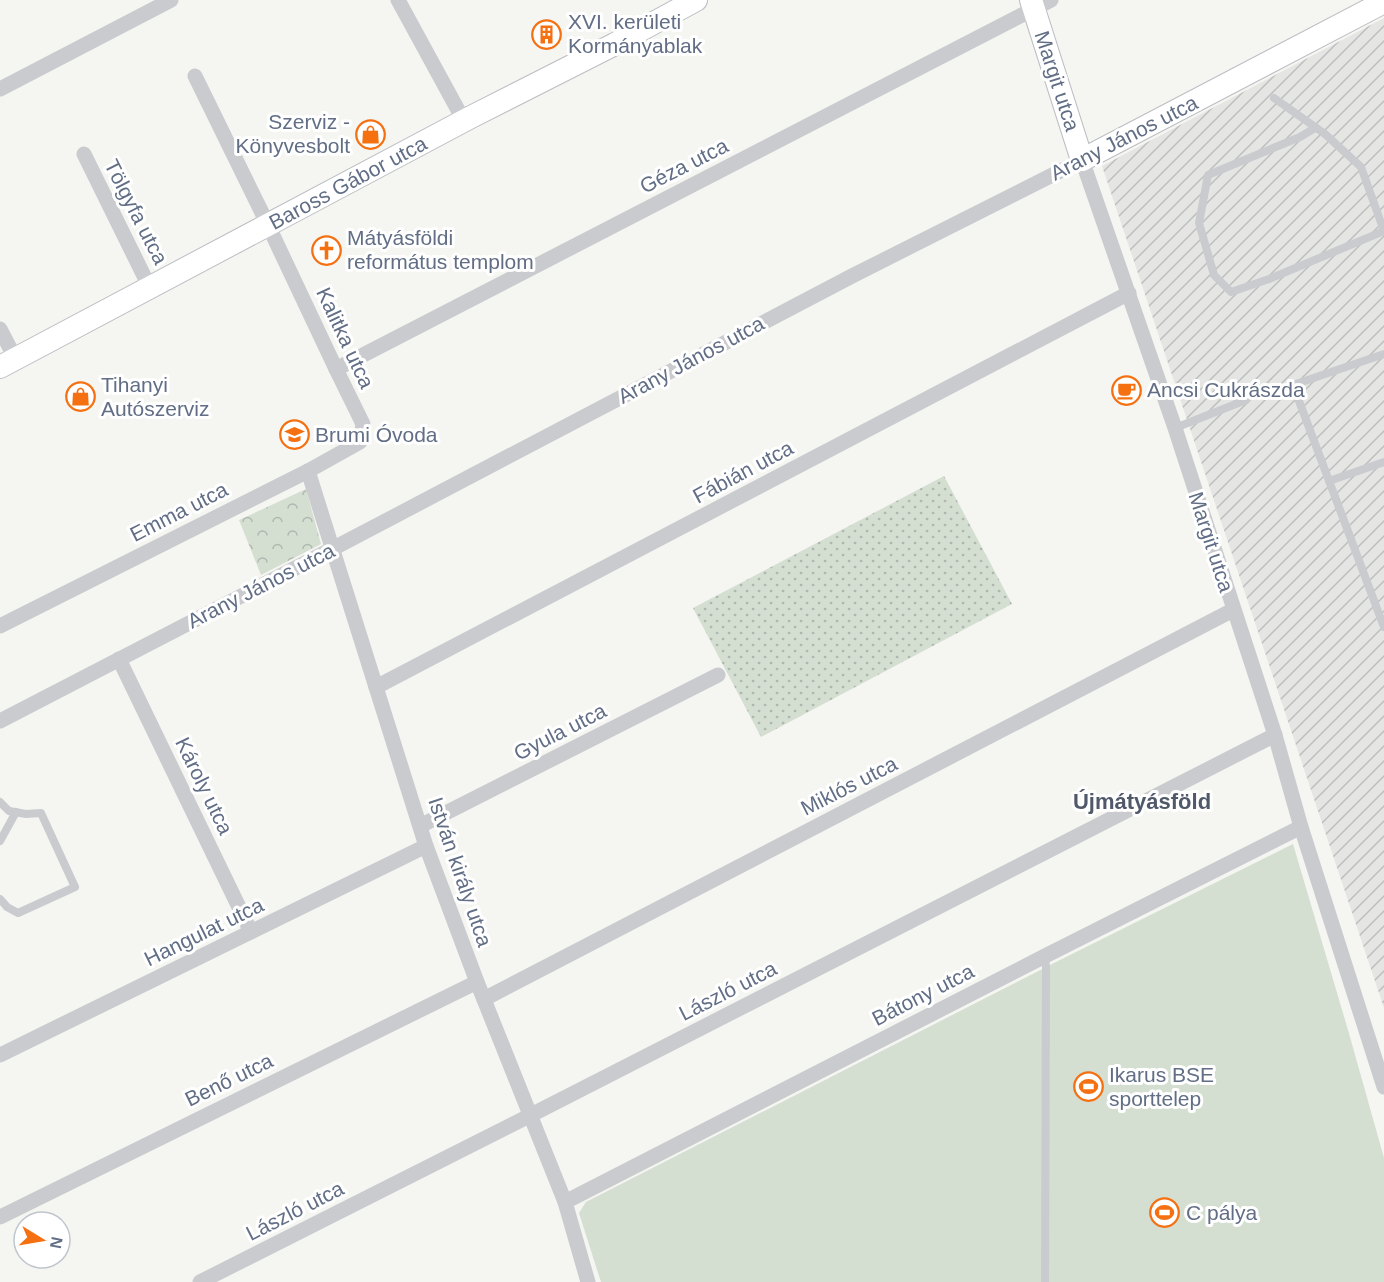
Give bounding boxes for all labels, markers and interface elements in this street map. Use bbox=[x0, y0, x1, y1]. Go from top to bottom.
place label: XVI. kerületi Kormányablak bbox=[568, 10, 703, 57]
building icon: XVI. kerületi Kormányablak bbox=[531, 18, 563, 50]
street label: Margit utca bbox=[1030, 28, 1085, 134]
street label: Arany János utca bbox=[1046, 90, 1202, 185]
place label: Szerviz - Könyvesbolt bbox=[236, 110, 350, 157]
shop icon: Szerviz - Könyvesbolt bbox=[355, 118, 387, 150]
street label: Baross Gábor utca bbox=[265, 131, 431, 234]
street label: Géza utca bbox=[636, 133, 732, 198]
street label: Tölgyfa utca bbox=[100, 156, 173, 268]
place label: Mátyásföldi református templom bbox=[347, 226, 534, 273]
church icon: Mátyásföldi református templom bbox=[310, 234, 342, 266]
street label: Kalitka utca bbox=[312, 284, 379, 392]
street label: Arany János utca bbox=[614, 311, 768, 408]
place label: Tihanyi Autószerviz bbox=[101, 373, 210, 420]
cafe icon: Ancsi Cukrászda bbox=[1110, 374, 1142, 406]
place label: Ancsi Cukrászda bbox=[1147, 378, 1305, 401]
shop icon: Tihanyi Autószerviz bbox=[64, 381, 96, 413]
school or university icon: Brumi Óvoda bbox=[278, 419, 310, 451]
place label: Brumi Óvoda bbox=[315, 423, 438, 446]
street label: Fábián utca bbox=[689, 435, 797, 507]
street label: Emma utca bbox=[126, 477, 232, 546]
street label: Margit utca bbox=[1184, 489, 1239, 595]
street label: Arany János utca bbox=[183, 538, 339, 633]
street label: Gyula utca bbox=[510, 698, 610, 765]
street label: Károly utca bbox=[171, 734, 238, 838]
street label: Miklós utca bbox=[797, 751, 901, 820]
district label: Újmátyásföld bbox=[1073, 789, 1211, 814]
street label: István király utca bbox=[424, 794, 497, 950]
street label: Hangulat utca bbox=[141, 893, 267, 970]
street label: László utca bbox=[675, 956, 781, 1025]
street label: Bátony utca bbox=[868, 959, 978, 1030]
street label: Benő utca bbox=[181, 1048, 277, 1111]
place label: Ikarus BSE sporttelep bbox=[1109, 1063, 1214, 1110]
sports icon: Ikarus BSE sporttelep bbox=[1072, 1071, 1104, 1103]
street label: László utca bbox=[242, 1176, 348, 1245]
sports icon: C pálya bbox=[1149, 1197, 1181, 1229]
place label: C pálya bbox=[1186, 1201, 1258, 1224]
north arrow bbox=[12, 1210, 72, 1270]
text: N bbox=[47, 1235, 66, 1250]

